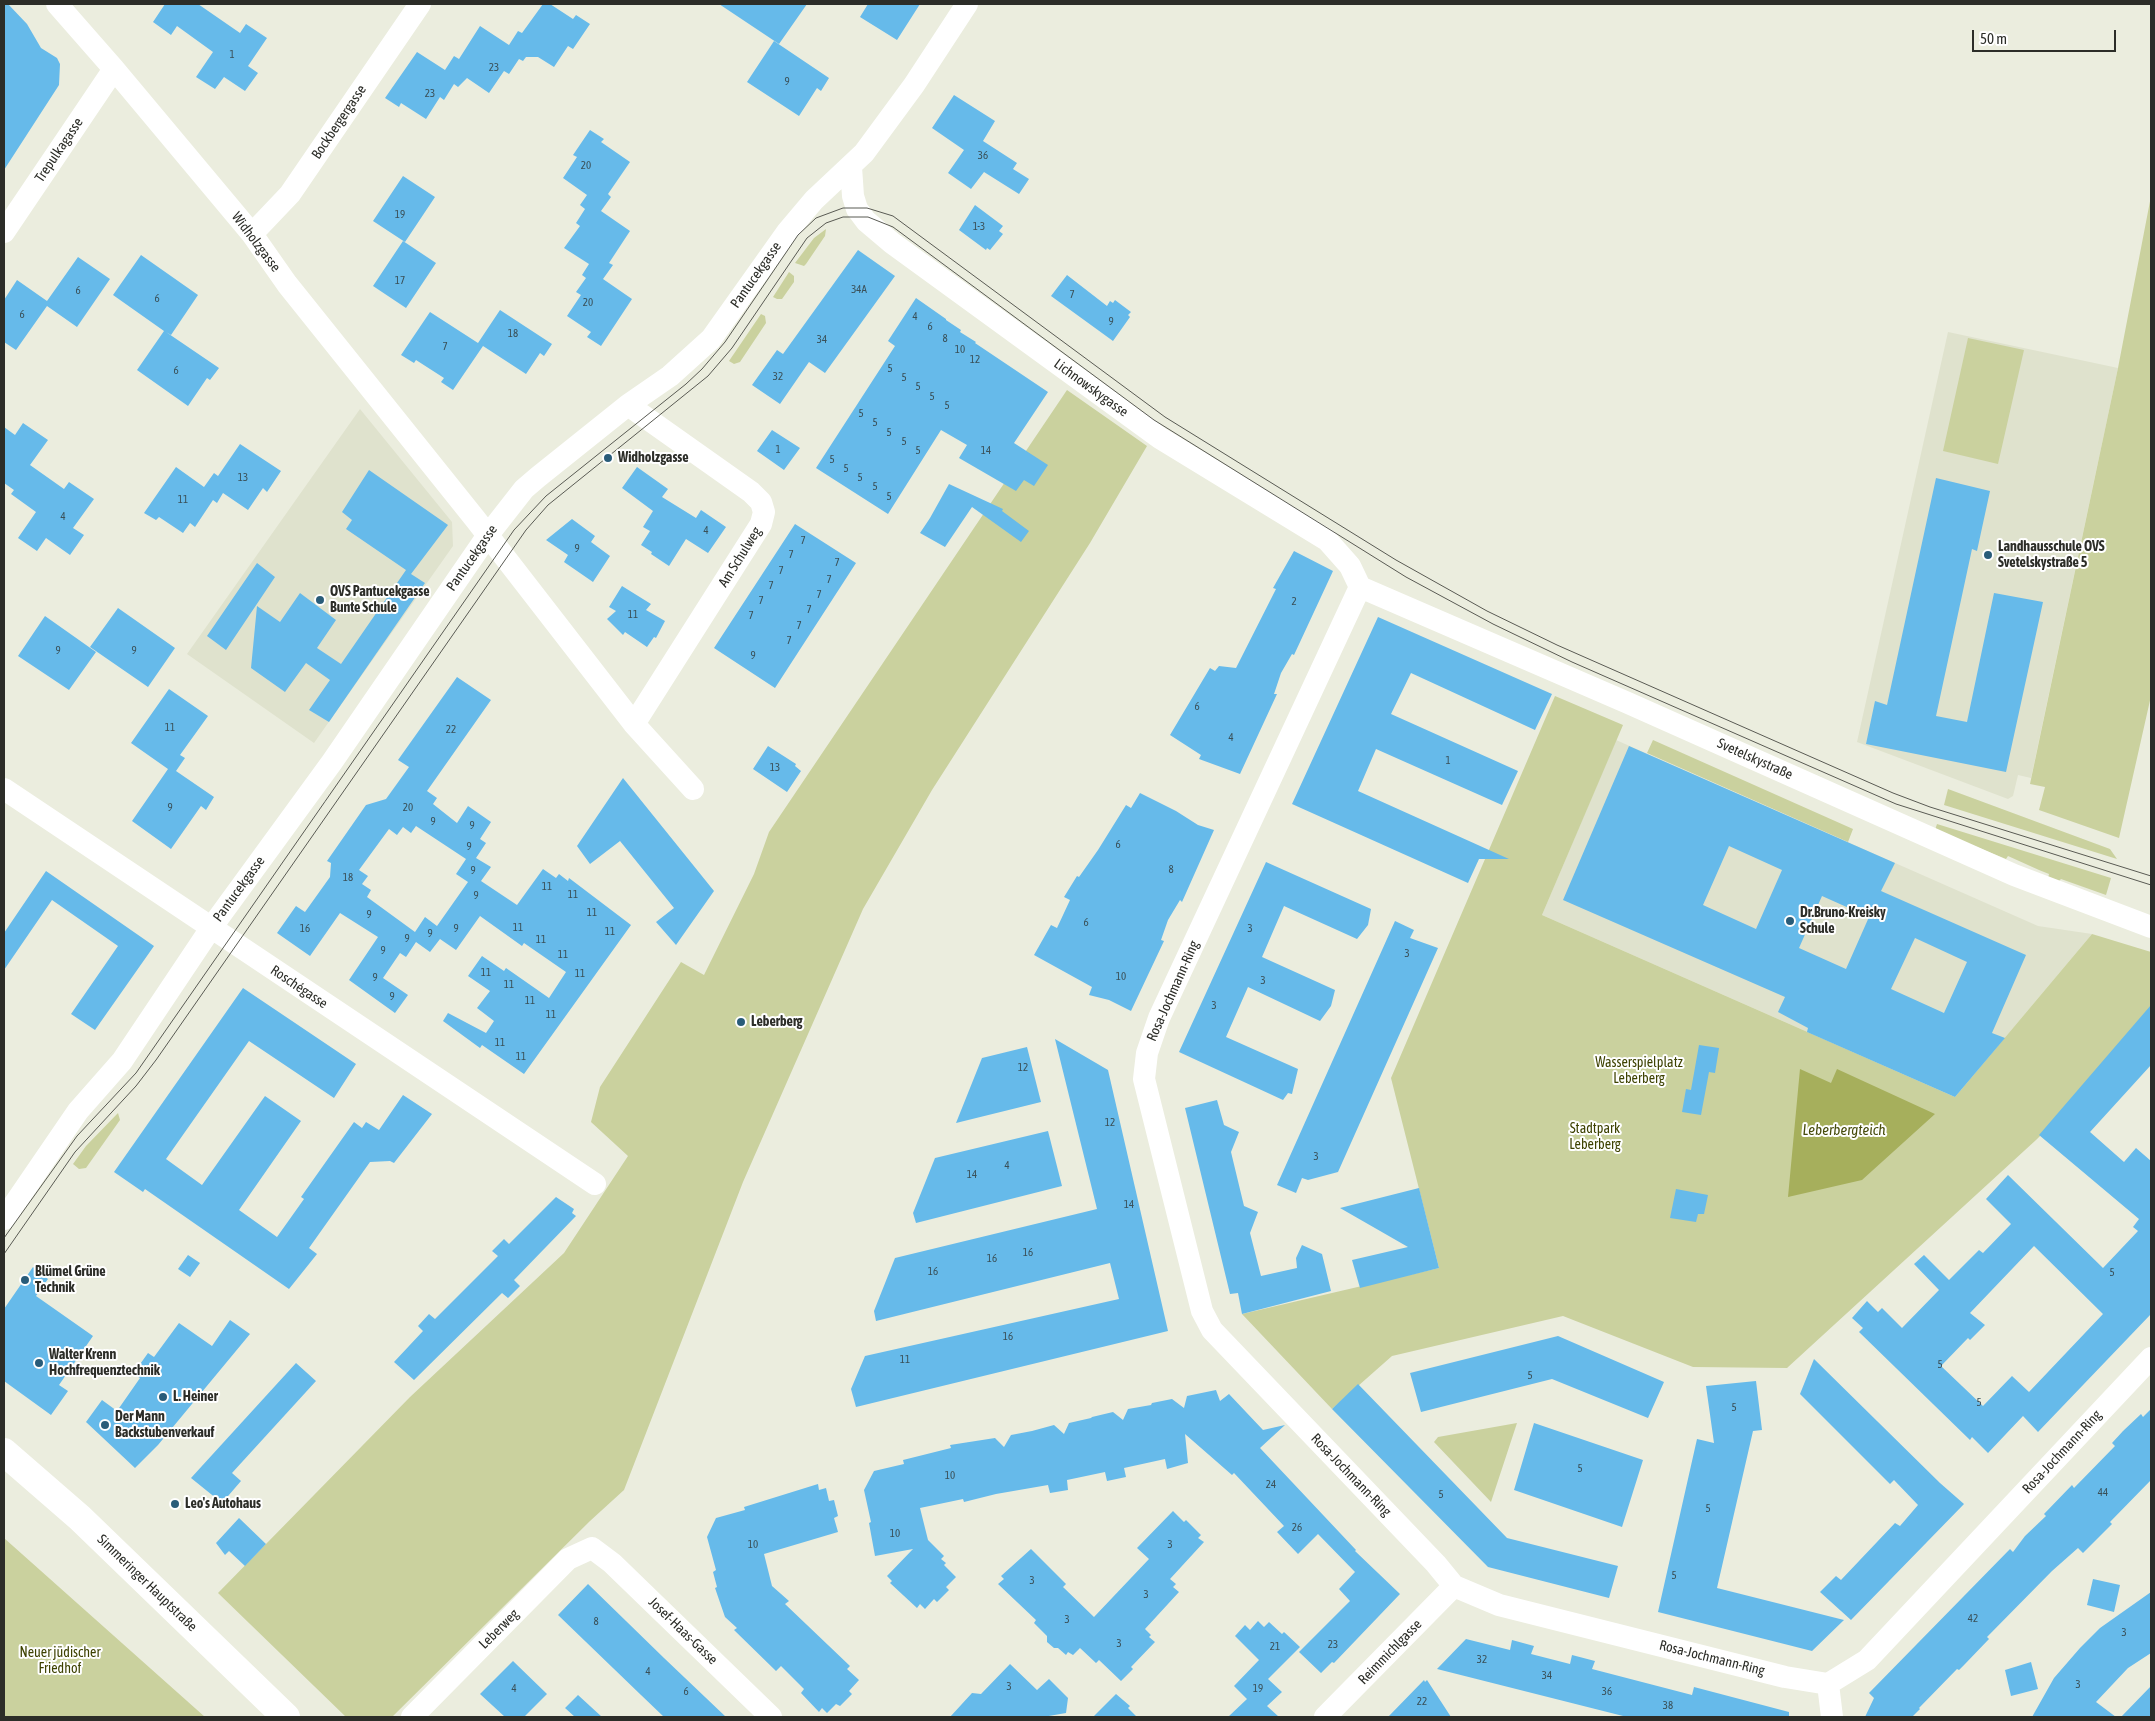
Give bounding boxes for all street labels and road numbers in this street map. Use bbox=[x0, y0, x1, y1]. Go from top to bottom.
street label: Bockbergergasse bbox=[308, 82, 370, 162]
street label: Trepulkagasse bbox=[31, 115, 87, 185]
street label: Widholzgasse bbox=[228, 209, 284, 275]
street label: Pantucekgasse bbox=[727, 239, 785, 311]
street label: Lichnowskygasse bbox=[1051, 355, 1131, 421]
street label: Pantucekgasse bbox=[443, 522, 501, 594]
street label: Am Schulweg bbox=[715, 524, 765, 590]
street label: Svetelskystraße bbox=[1715, 735, 1795, 783]
street label: Pantucekgasse bbox=[210, 853, 268, 925]
street label: Rosa-Jochmann-Ring bbox=[1143, 938, 1203, 1044]
street label: Roschégasse bbox=[267, 962, 331, 1012]
street label: Rosa-Jochmann-Ring bbox=[2019, 1407, 2105, 1497]
street label: Rosa-Jochmann-Ring bbox=[1307, 1430, 1395, 1520]
street label: Simmeringer Hauptstraße bbox=[94, 1531, 200, 1635]
street label: Josef-Haas-Gasse bbox=[645, 1594, 721, 1668]
street label: Leberweg bbox=[476, 1606, 522, 1652]
street label: Reimmichlgasse bbox=[1355, 1616, 1425, 1688]
street label: Rosa-Jochmann-Ring bbox=[1657, 1637, 1767, 1679]

